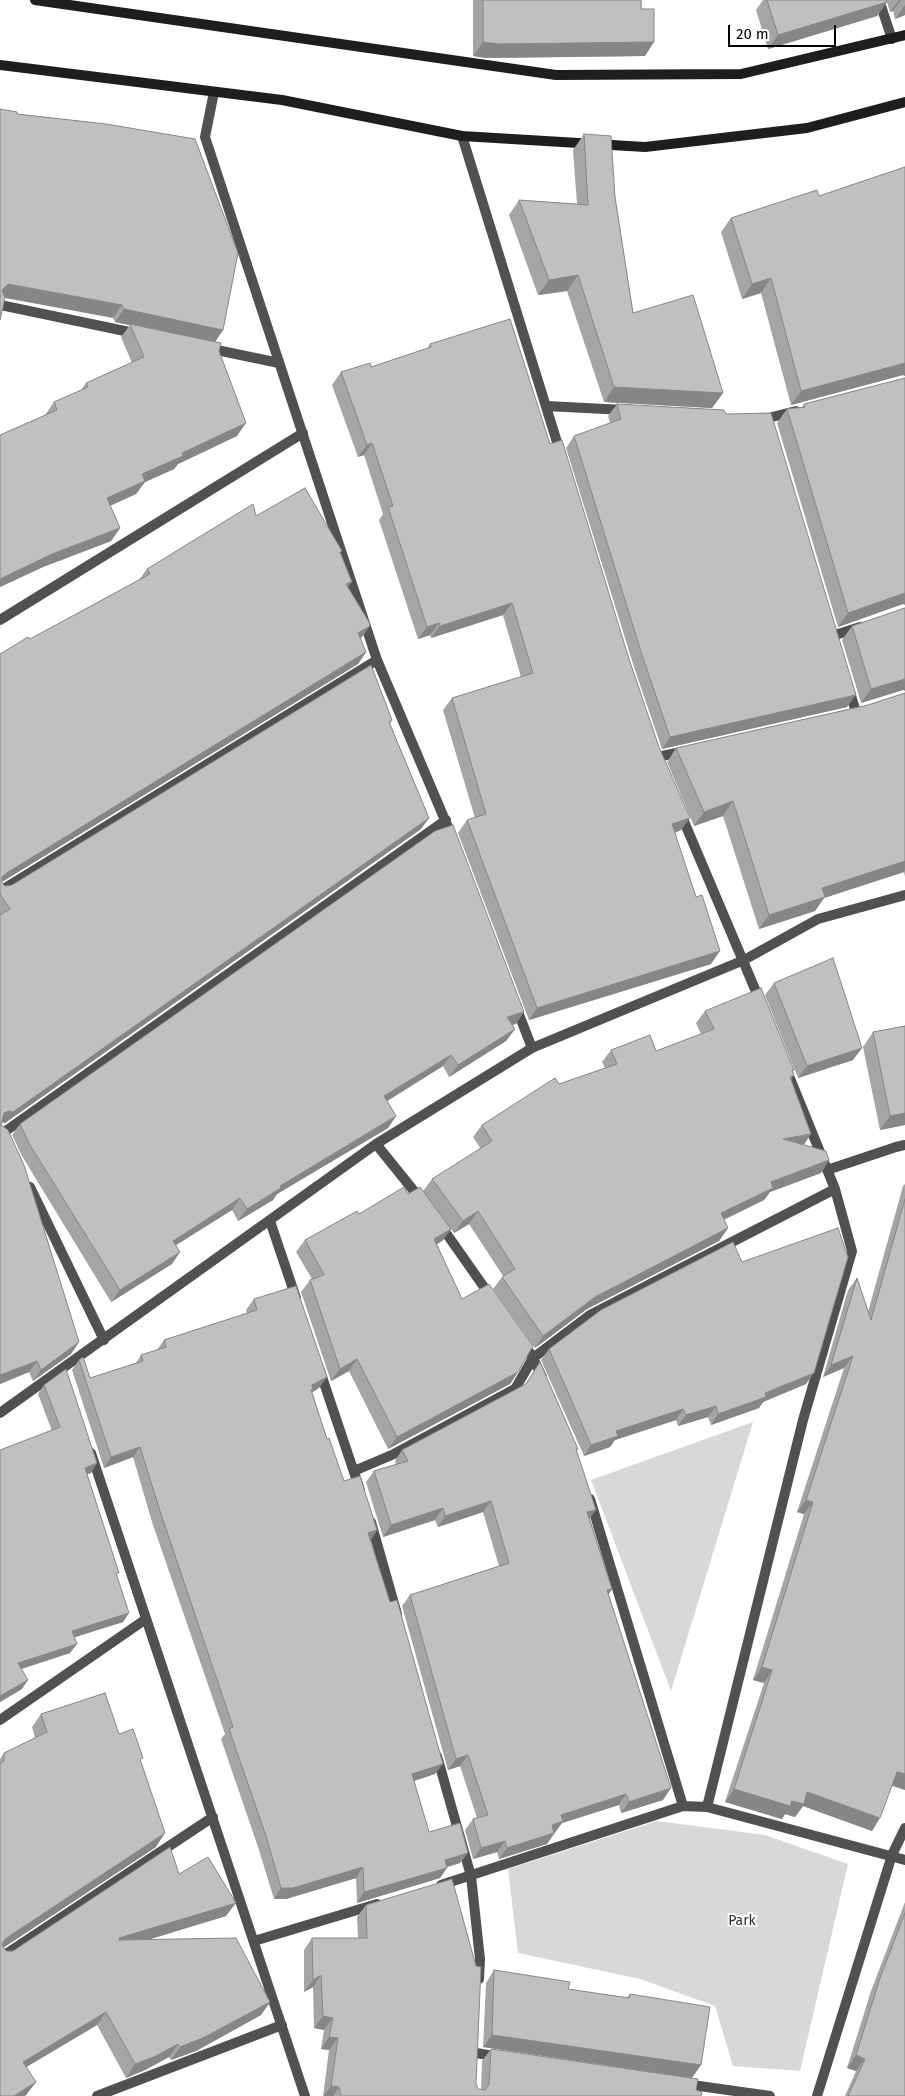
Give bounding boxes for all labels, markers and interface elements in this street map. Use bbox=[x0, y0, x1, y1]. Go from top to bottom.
scale bar bbox=[730, 15, 838, 47]
text: 20 m bbox=[736, 25, 769, 43]
park label: Park bbox=[728, 1913, 756, 1929]

